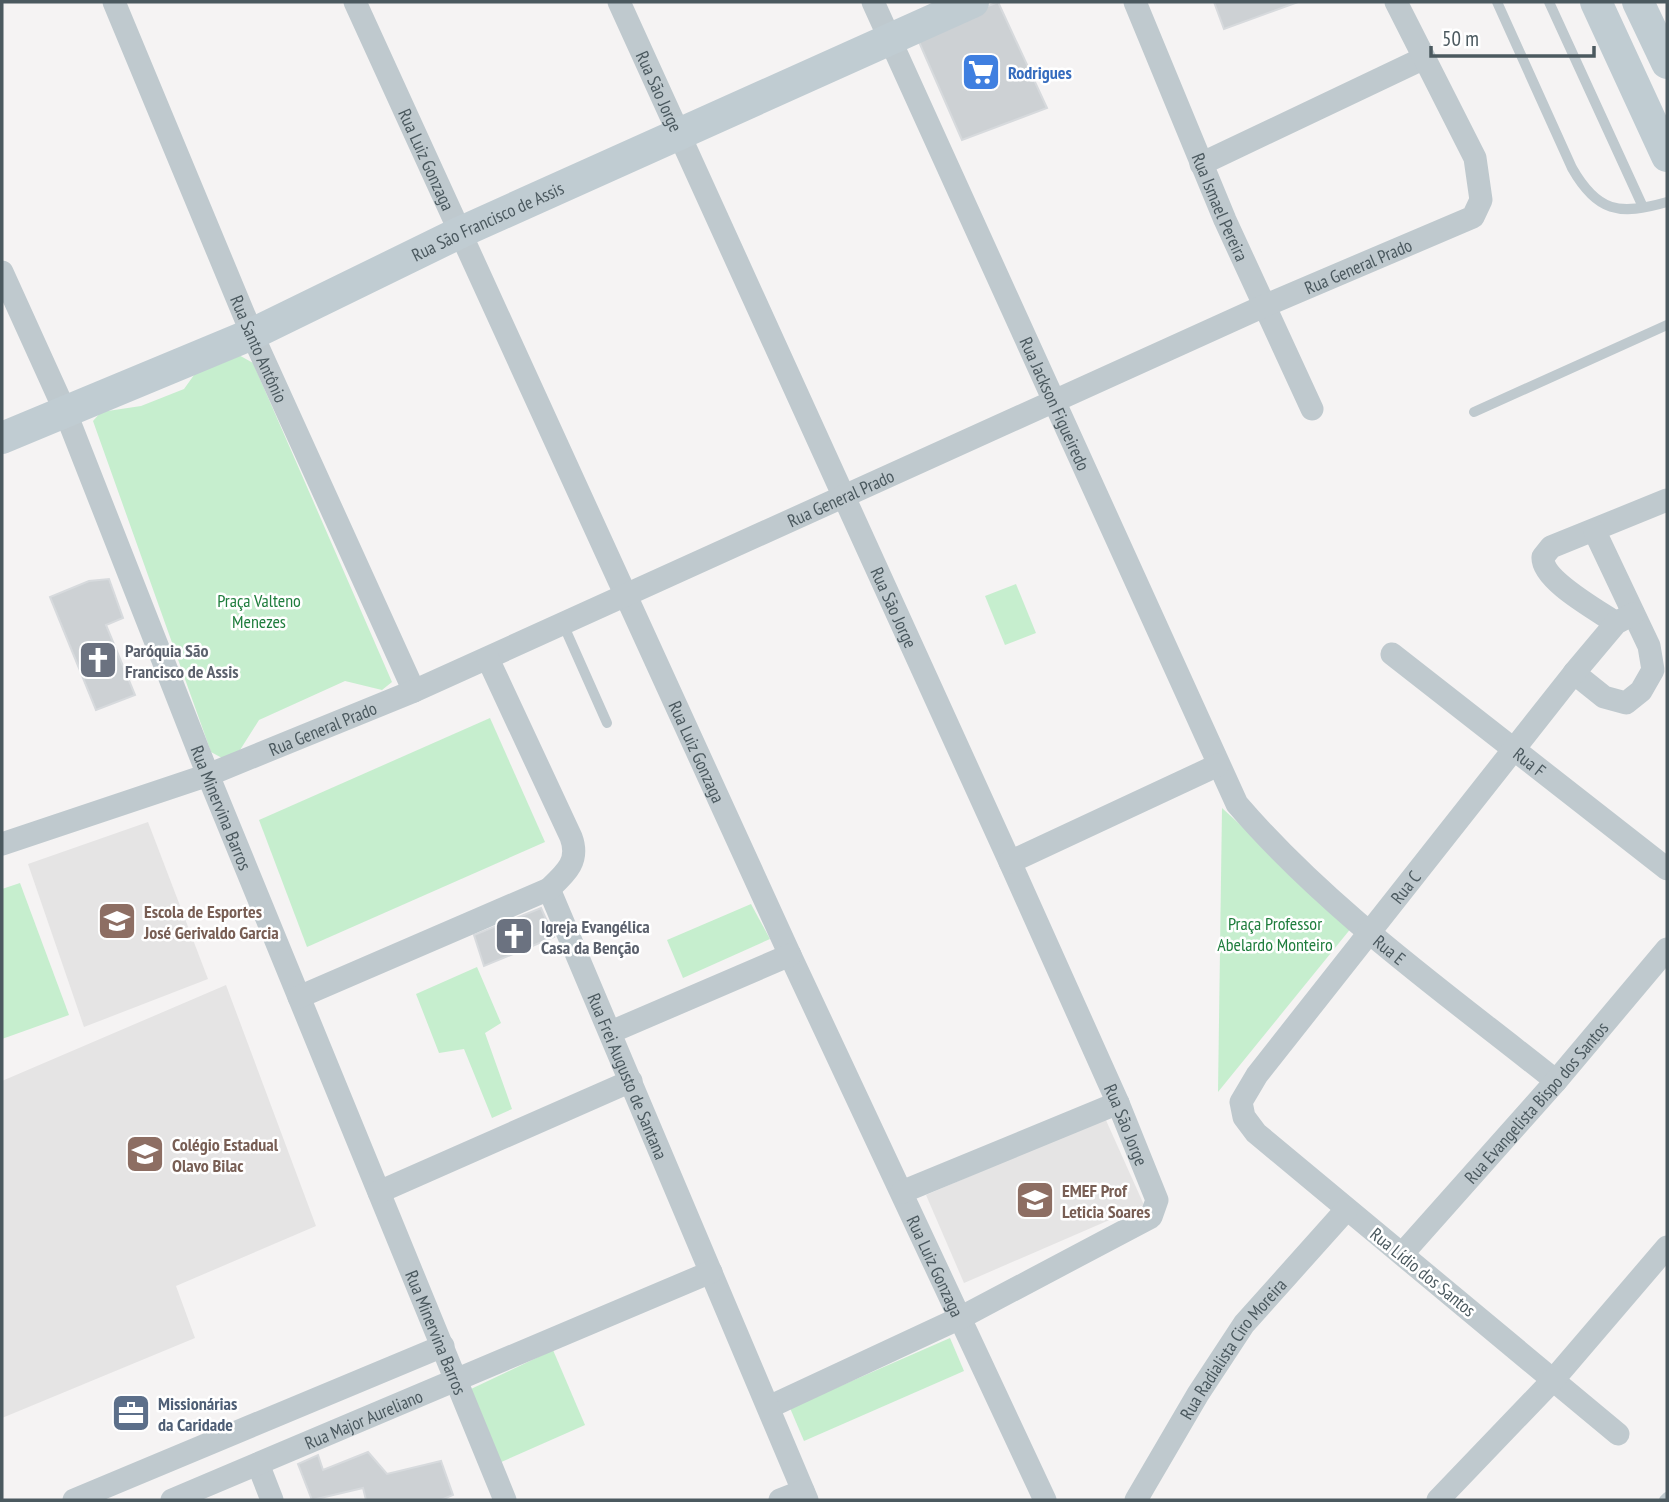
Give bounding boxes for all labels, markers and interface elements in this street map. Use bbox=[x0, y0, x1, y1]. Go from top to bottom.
scale bar bbox=[1431, 14, 1594, 58]
text: 50 m bbox=[1442, 25, 1479, 52]
street label: Rua São Jorge bbox=[631, 47, 688, 135]
supermarket icon: Rodrigues bbox=[960, 51, 1002, 93]
place label: Rodrigues bbox=[1008, 61, 1072, 84]
street label: Rua Luiz Gonzaga bbox=[394, 105, 460, 214]
street label: Rua Ismael Pereira bbox=[1187, 149, 1254, 265]
street label: Rua São Francisco de Assis bbox=[408, 176, 567, 266]
street label: Rua General Prado bbox=[1301, 233, 1415, 299]
street label: Rua Santo Antônio bbox=[226, 292, 293, 406]
street label: Rua Jackson Figueiredo bbox=[1015, 333, 1096, 474]
street label: Rua General Prado bbox=[784, 464, 898, 532]
street label: Rua São Jorge bbox=[866, 563, 923, 651]
park label: Praça Valteno Menezes bbox=[217, 589, 301, 633]
church icon: Paróquia São Francisco de Assis bbox=[77, 639, 119, 681]
place label: Paróquia São Francisco de Assis bbox=[125, 639, 239, 683]
street label: Rua General Prado bbox=[265, 696, 380, 761]
street label: Rua Luiz Gonzaga bbox=[664, 697, 730, 806]
street label: Rua Minervina Barros bbox=[186, 742, 257, 873]
street label: Rua F bbox=[1509, 742, 1551, 782]
street label: Rua C bbox=[1385, 866, 1425, 908]
school or university icon: Escola de Esportes José Gerivaldo Garcia bbox=[96, 900, 138, 942]
place label: Escola de Esportes José Gerivaldo Garcia bbox=[143, 900, 279, 944]
park label: Praça Professor Abelardo Monteiro bbox=[1217, 912, 1333, 956]
church icon: Igreja Evangélica Casa da Benção bbox=[493, 915, 535, 957]
place label: Igreja Evangélica Casa da Benção bbox=[541, 915, 650, 959]
street label: Rua E bbox=[1369, 930, 1411, 970]
street label: Rua Frei Augusto de Santana bbox=[583, 989, 673, 1163]
street label: Rua Evangelista Bispo dos Santos bbox=[1459, 1016, 1613, 1188]
street label: Rua São Jorge bbox=[1099, 1080, 1153, 1169]
school or university icon: Colégio Estadual Olavo Bilac bbox=[124, 1133, 166, 1175]
place label: Colégio Estadual Olavo Bilac bbox=[172, 1133, 279, 1177]
school or university icon: EMEF Prof Leticia Soares bbox=[1014, 1179, 1056, 1221]
place label: EMEF Prof Leticia Soares bbox=[1062, 1179, 1150, 1223]
street label: Rua Luiz Gonzaga bbox=[902, 1212, 969, 1321]
street label: Rua Lídio dos Santos bbox=[1366, 1222, 1480, 1322]
street label: Rua Minervina Barros bbox=[401, 1267, 472, 1398]
street label: Rua Radialista Ciro Moreira bbox=[1174, 1273, 1291, 1423]
street label: Rua Major Aureliano bbox=[301, 1384, 426, 1454]
office icon: Missionárias da Caridade bbox=[110, 1392, 152, 1434]
place label: Missionárias da Caridade bbox=[158, 1392, 237, 1436]

